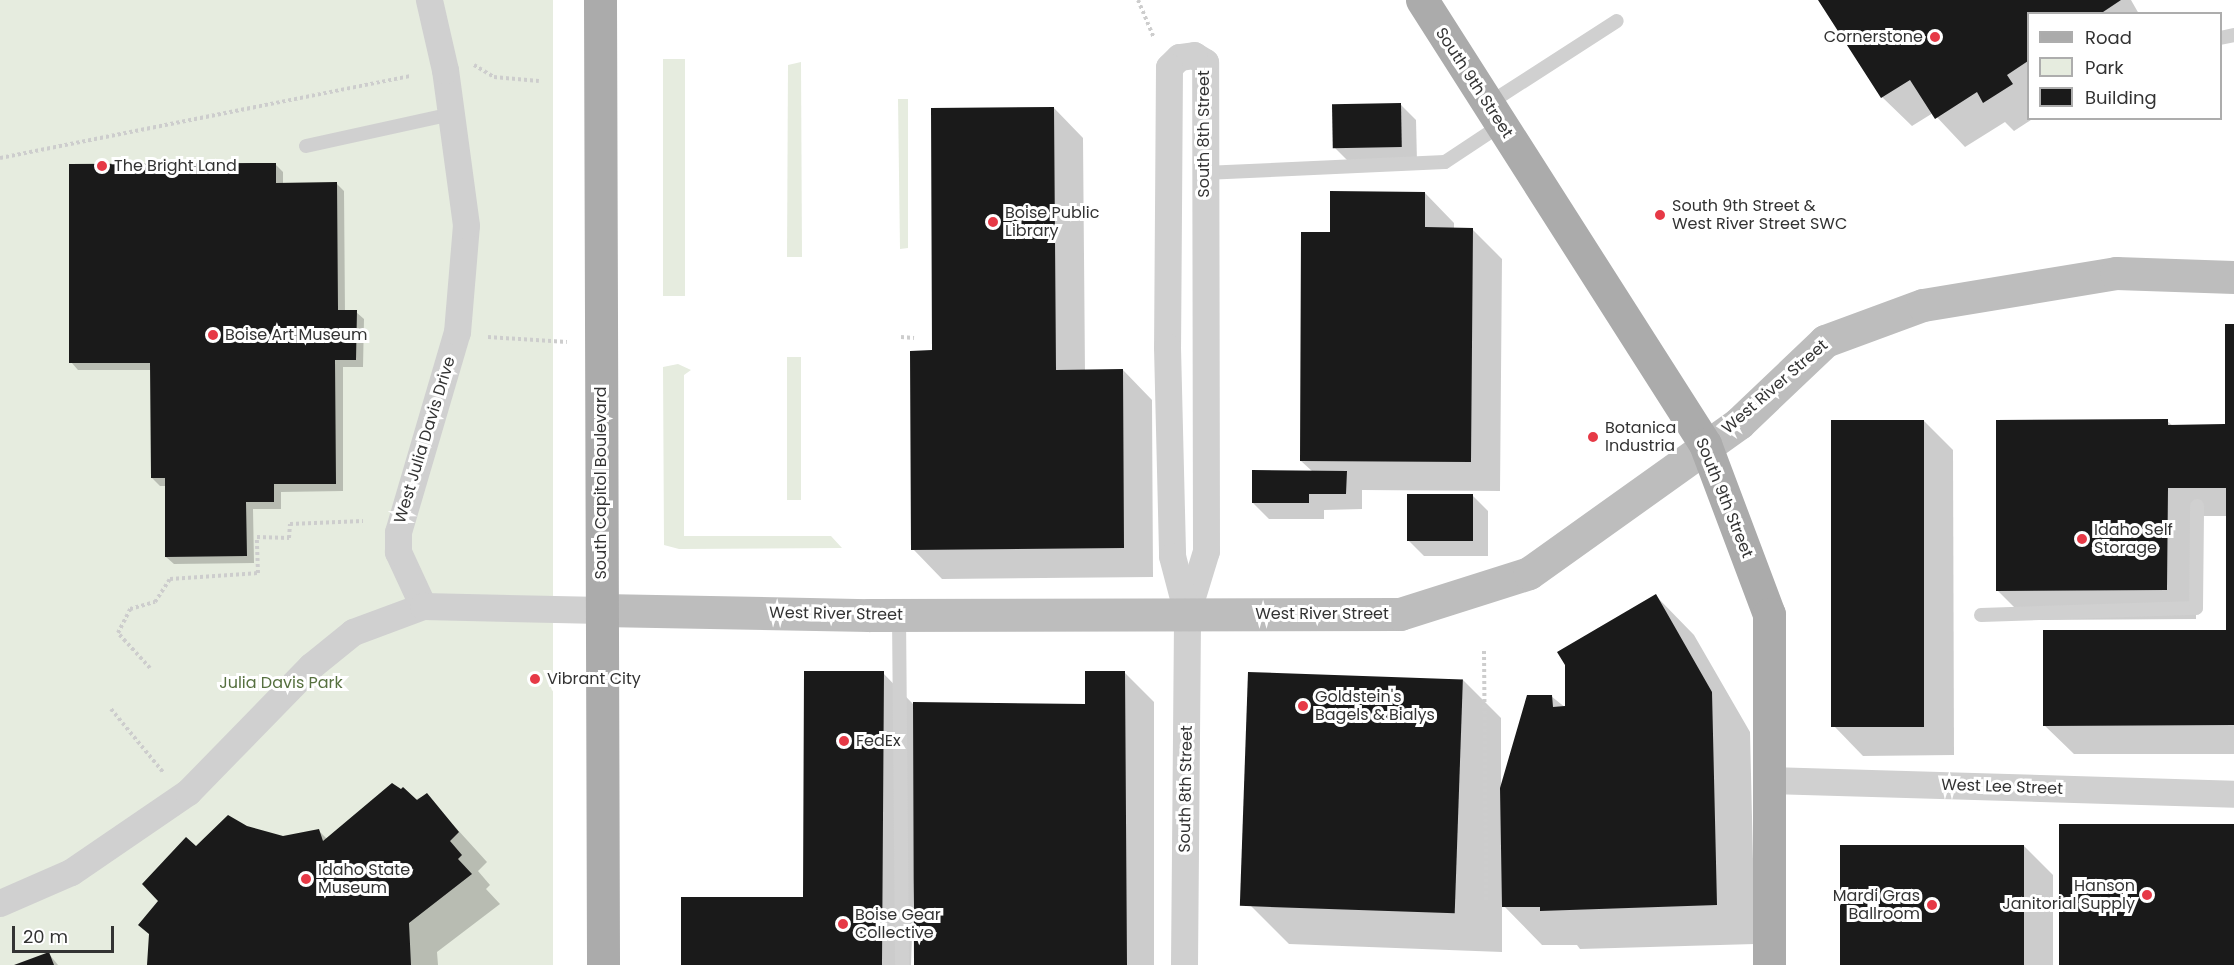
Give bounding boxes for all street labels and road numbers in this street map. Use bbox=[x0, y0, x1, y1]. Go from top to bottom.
street label: South 9th Street bbox=[1431, 24, 1517, 142]
street label: South 8th Street bbox=[1194, 70, 1214, 198]
street label: West River Street bbox=[1718, 336, 1832, 438]
street label: West Julia Davis Drive bbox=[390, 354, 460, 526]
street label: South Capitol Boulevard bbox=[591, 386, 611, 580]
street label: South 9th Street bbox=[1691, 435, 1757, 561]
street label: West River Street bbox=[769, 603, 903, 625]
street label: West River Street bbox=[1255, 604, 1389, 624]
street label: South 8th Street bbox=[1175, 725, 1197, 853]
street label: West Lee Street bbox=[1941, 775, 2063, 799]

